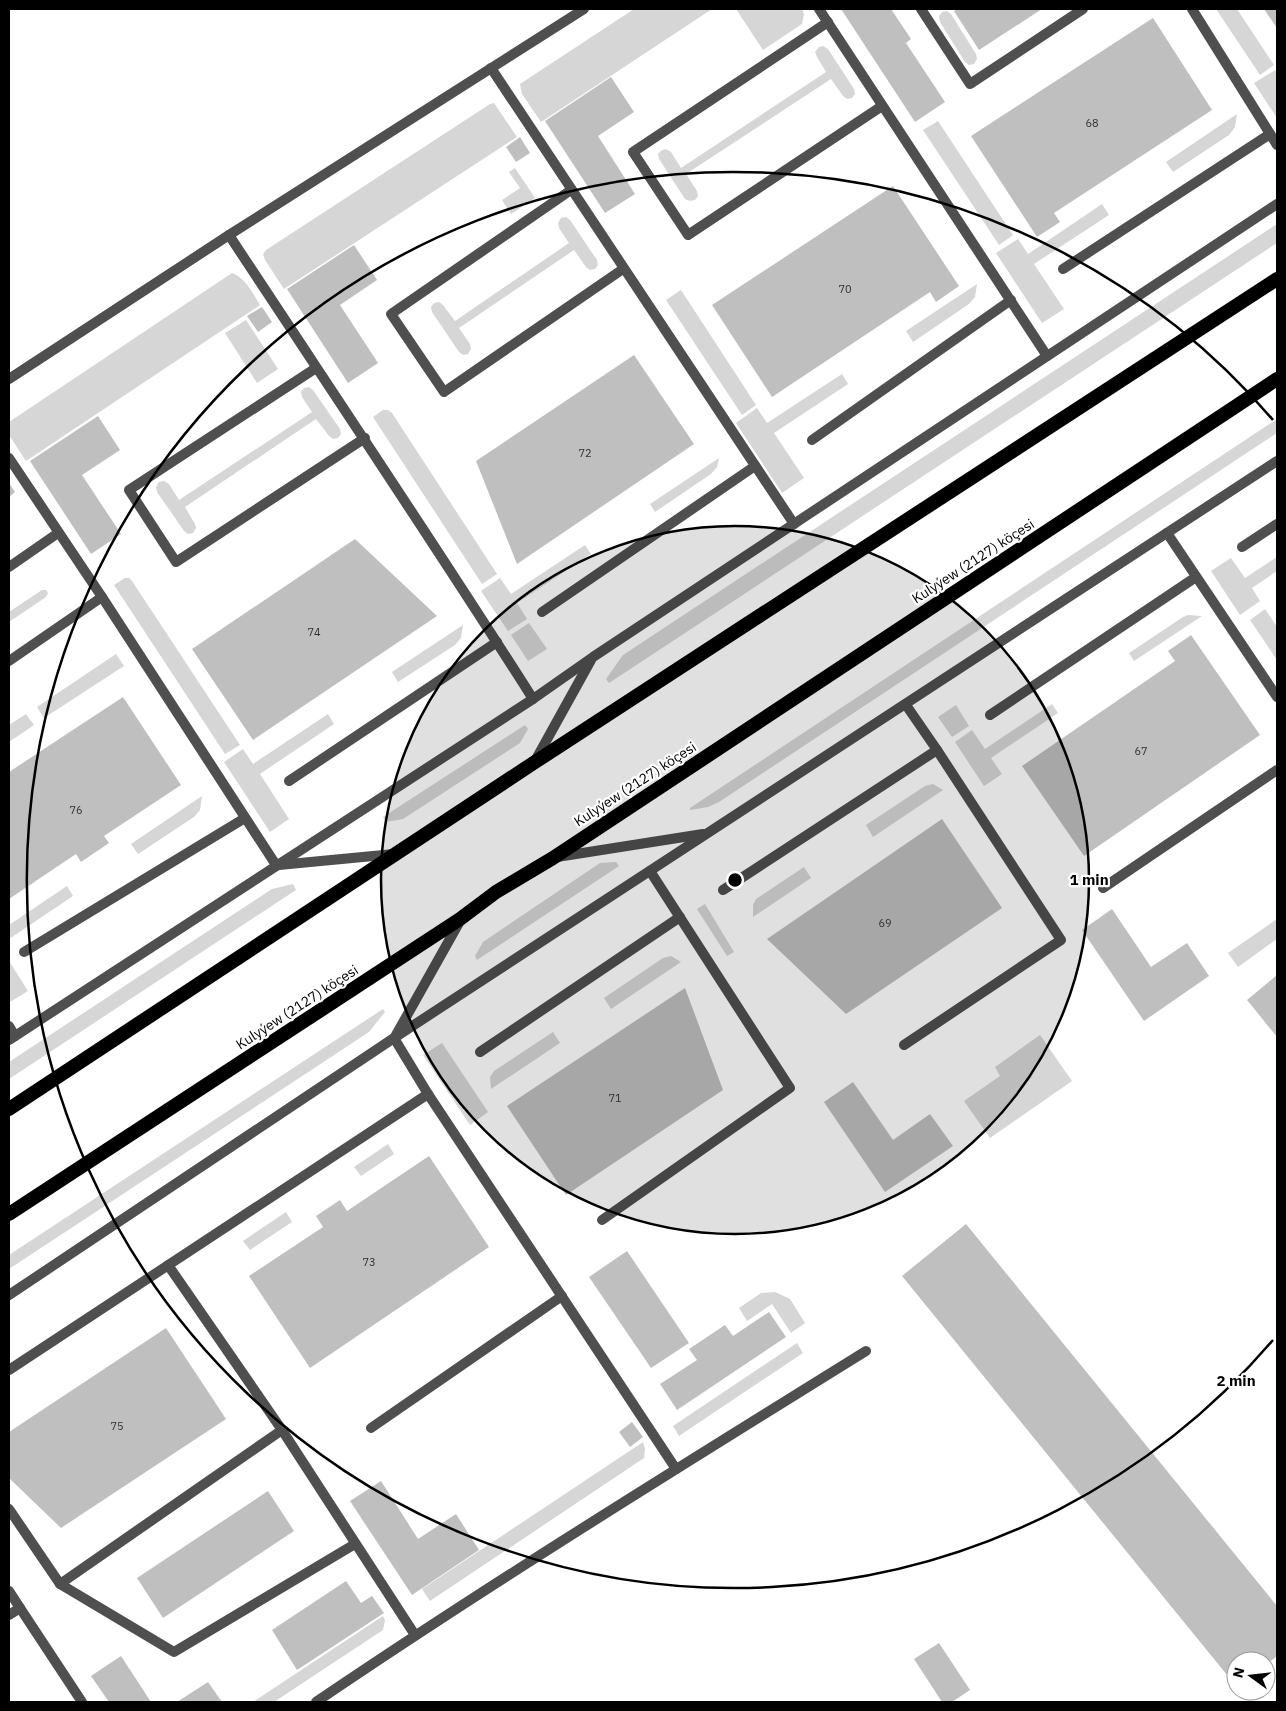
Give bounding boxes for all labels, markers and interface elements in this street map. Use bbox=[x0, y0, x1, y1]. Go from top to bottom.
house number: 68 bbox=[1085, 116, 1099, 130]
house number: 70 bbox=[838, 282, 852, 296]
house number: 72 bbox=[578, 446, 592, 460]
street label: Kulyýew (2127) köçesi bbox=[908, 515, 1038, 607]
house number: 74 bbox=[307, 625, 321, 639]
street label: Kulyýew (2127) köçesi bbox=[570, 738, 700, 830]
house number: 67 bbox=[1134, 744, 1148, 758]
house number: 76 bbox=[69, 803, 83, 817]
text: 1 min bbox=[1069, 870, 1109, 889]
centre of rings bbox=[726, 871, 744, 889]
house number: 69 bbox=[878, 916, 892, 930]
street label: Kulyýew (2127) köçesi bbox=[232, 961, 362, 1053]
house number: 71 bbox=[608, 1091, 622, 1105]
house number: 73 bbox=[362, 1255, 376, 1269]
text: 2 min bbox=[1216, 1371, 1256, 1390]
house number: 75 bbox=[110, 1419, 124, 1433]
north arrow bbox=[1226, 1651, 1276, 1701]
text: N bbox=[1228, 1665, 1248, 1680]

